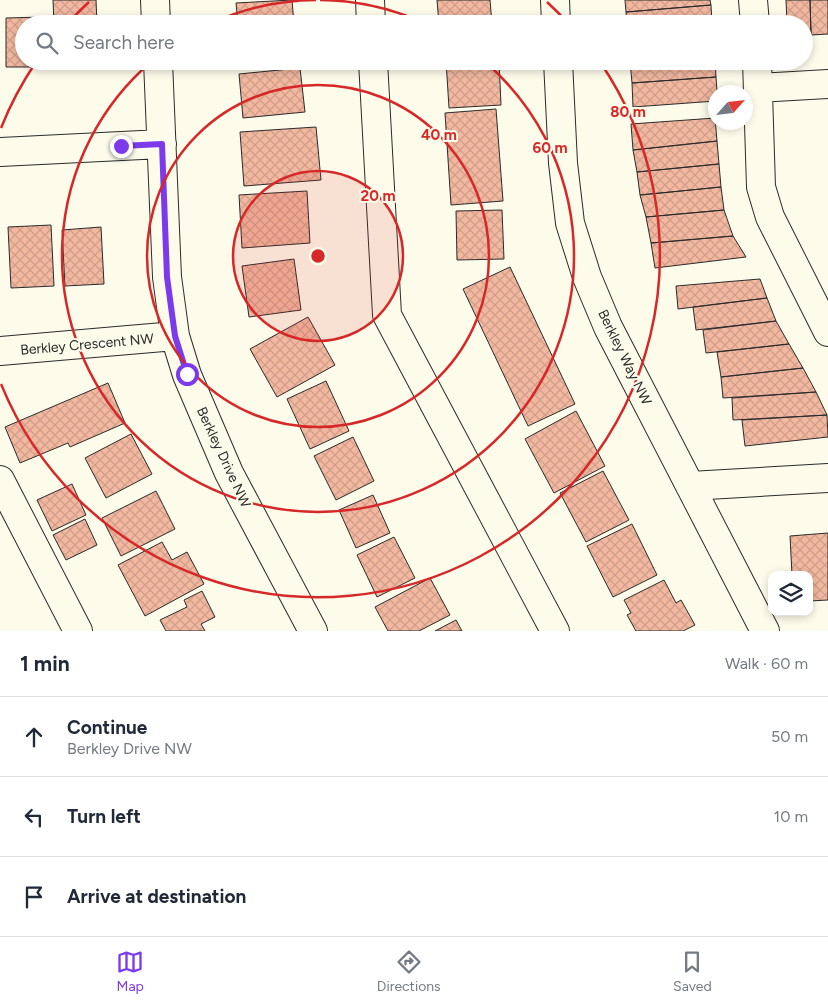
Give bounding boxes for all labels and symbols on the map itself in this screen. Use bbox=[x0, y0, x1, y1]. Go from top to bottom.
north arrow bbox=[708, 85, 753, 130]
text: 80 m bbox=[610, 103, 646, 121]
text: 40 m bbox=[421, 126, 457, 144]
route end bbox=[110, 135, 133, 158]
text: 60 m bbox=[532, 139, 568, 157]
text: 20 m bbox=[360, 187, 396, 205]
centre of rings bbox=[309, 247, 327, 265]
street label: Berkley Way NW bbox=[594, 307, 655, 408]
street label: Berkley Crescent NW bbox=[19, 330, 155, 359]
route start bbox=[176, 363, 199, 386]
street label: Berkley Drive NW bbox=[193, 404, 255, 511]

